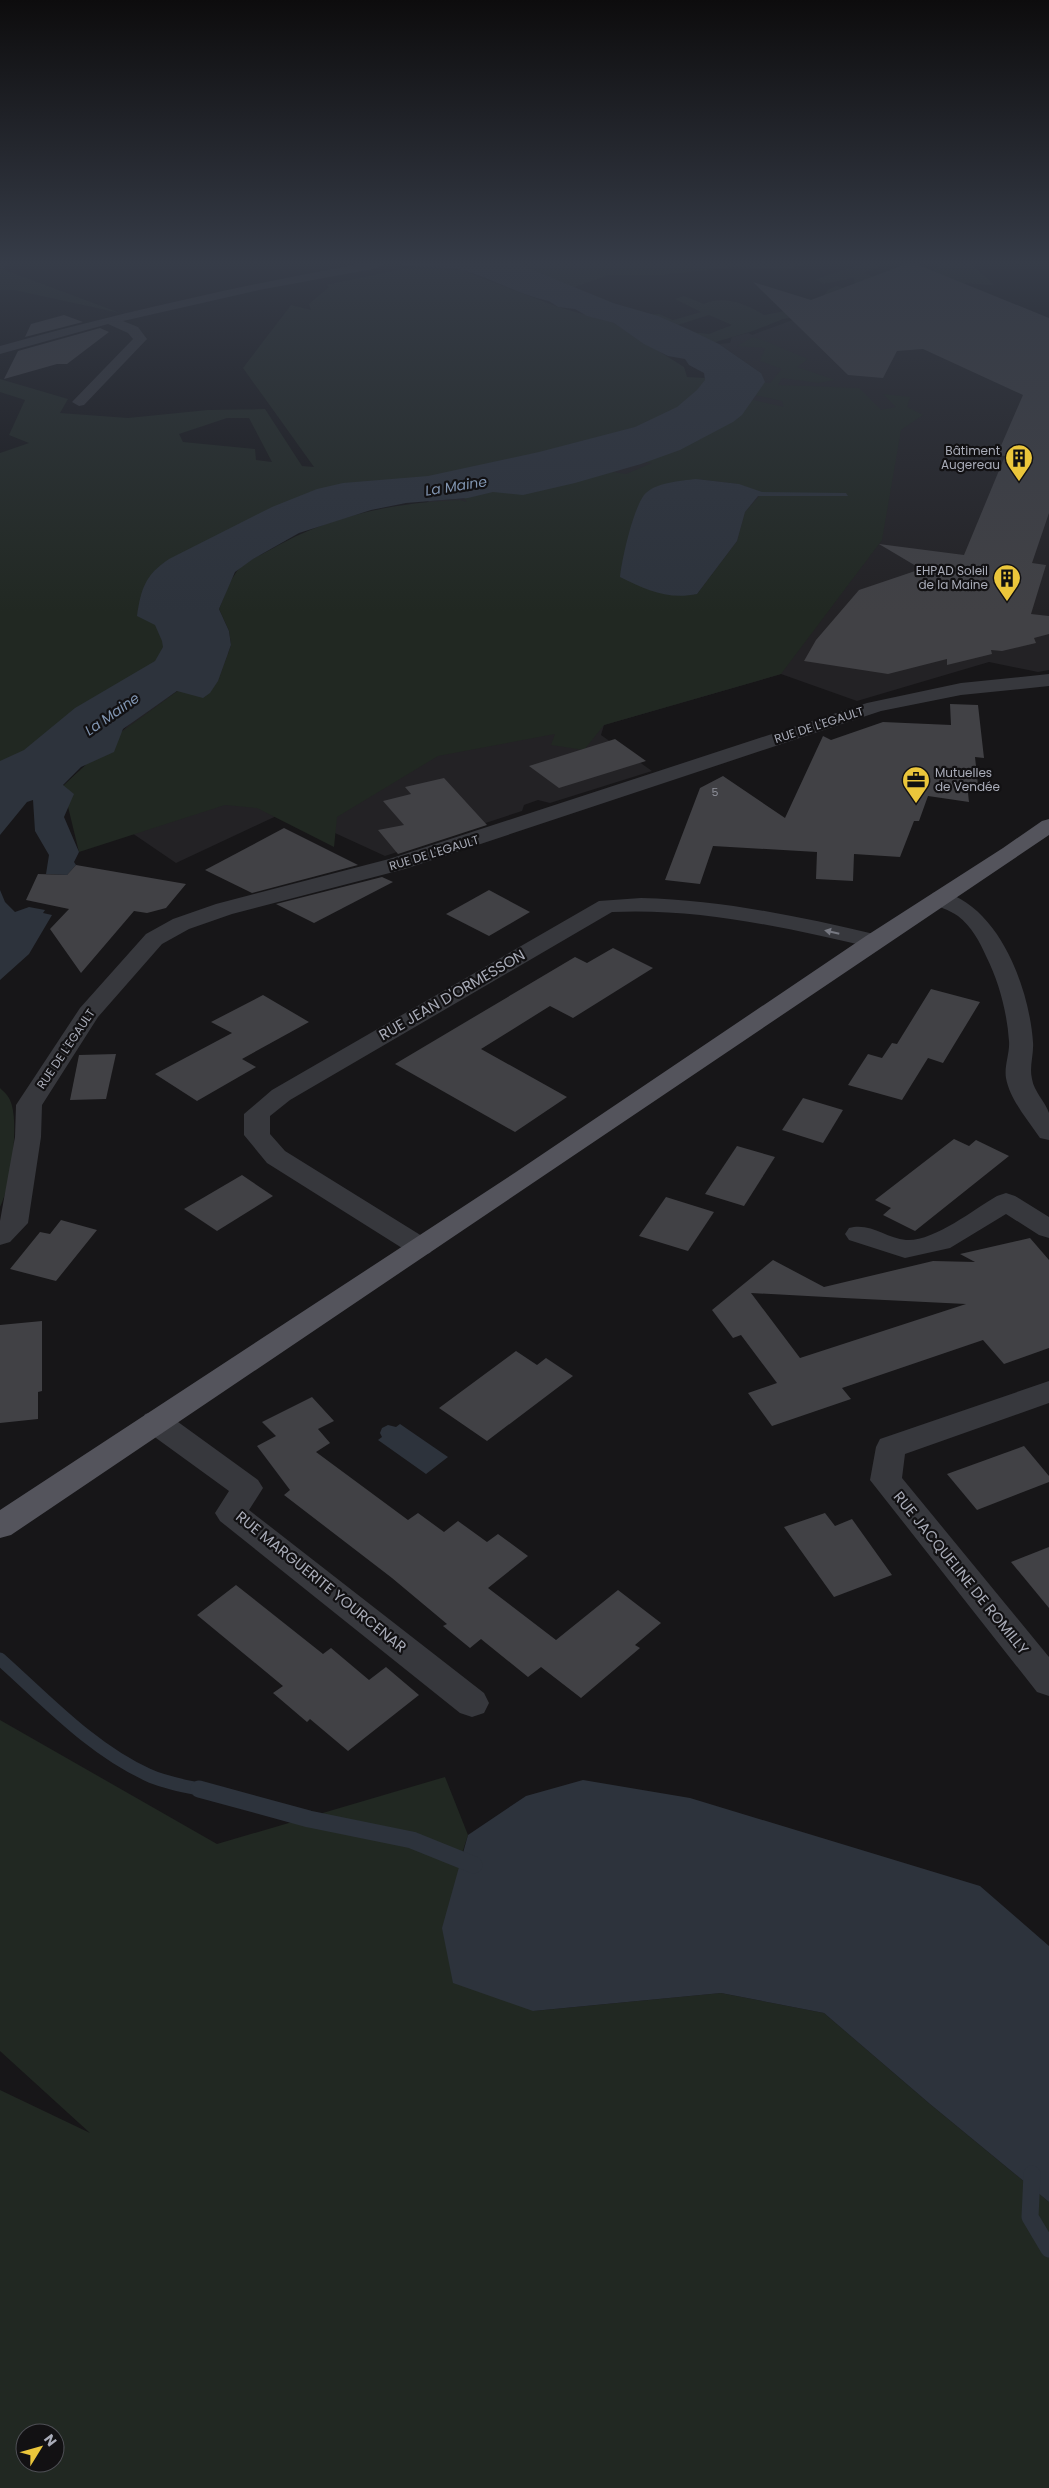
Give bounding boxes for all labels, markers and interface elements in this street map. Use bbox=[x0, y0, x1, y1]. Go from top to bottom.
place label: Bâtiment Augereau bbox=[941, 442, 1000, 473]
building icon: Bâtiment Augereau bbox=[1004, 443, 1034, 482]
water label: La Maine bbox=[424, 471, 489, 501]
place label: EHPAD Soleil de la Maine bbox=[916, 562, 988, 593]
building icon: EHPAD Soleil de la Maine bbox=[992, 563, 1022, 602]
water label: La Maine bbox=[81, 688, 144, 740]
street label: RUE DE L'EGAULT bbox=[772, 702, 866, 747]
place label: Mutuelles de Vendée bbox=[935, 764, 1000, 795]
office icon: Mutuelles de Vendée bbox=[901, 765, 931, 804]
house number: 5 bbox=[712, 784, 719, 800]
street label: RUE DE L'EGAULT bbox=[387, 831, 481, 874]
one-way arrow bbox=[825, 928, 840, 936]
street label: RUE JEAN D'ORMESSON bbox=[375, 944, 529, 1045]
street label: RUE DE L'EGAULT bbox=[33, 1005, 99, 1092]
street label: RUE JACQUELINE DE ROMILLY bbox=[889, 1487, 1034, 1659]
street label: RUE MARGUERITE YOURCENAR bbox=[232, 1506, 411, 1657]
north arrow bbox=[15, 2423, 65, 2473]
text: N bbox=[39, 2430, 62, 2450]

